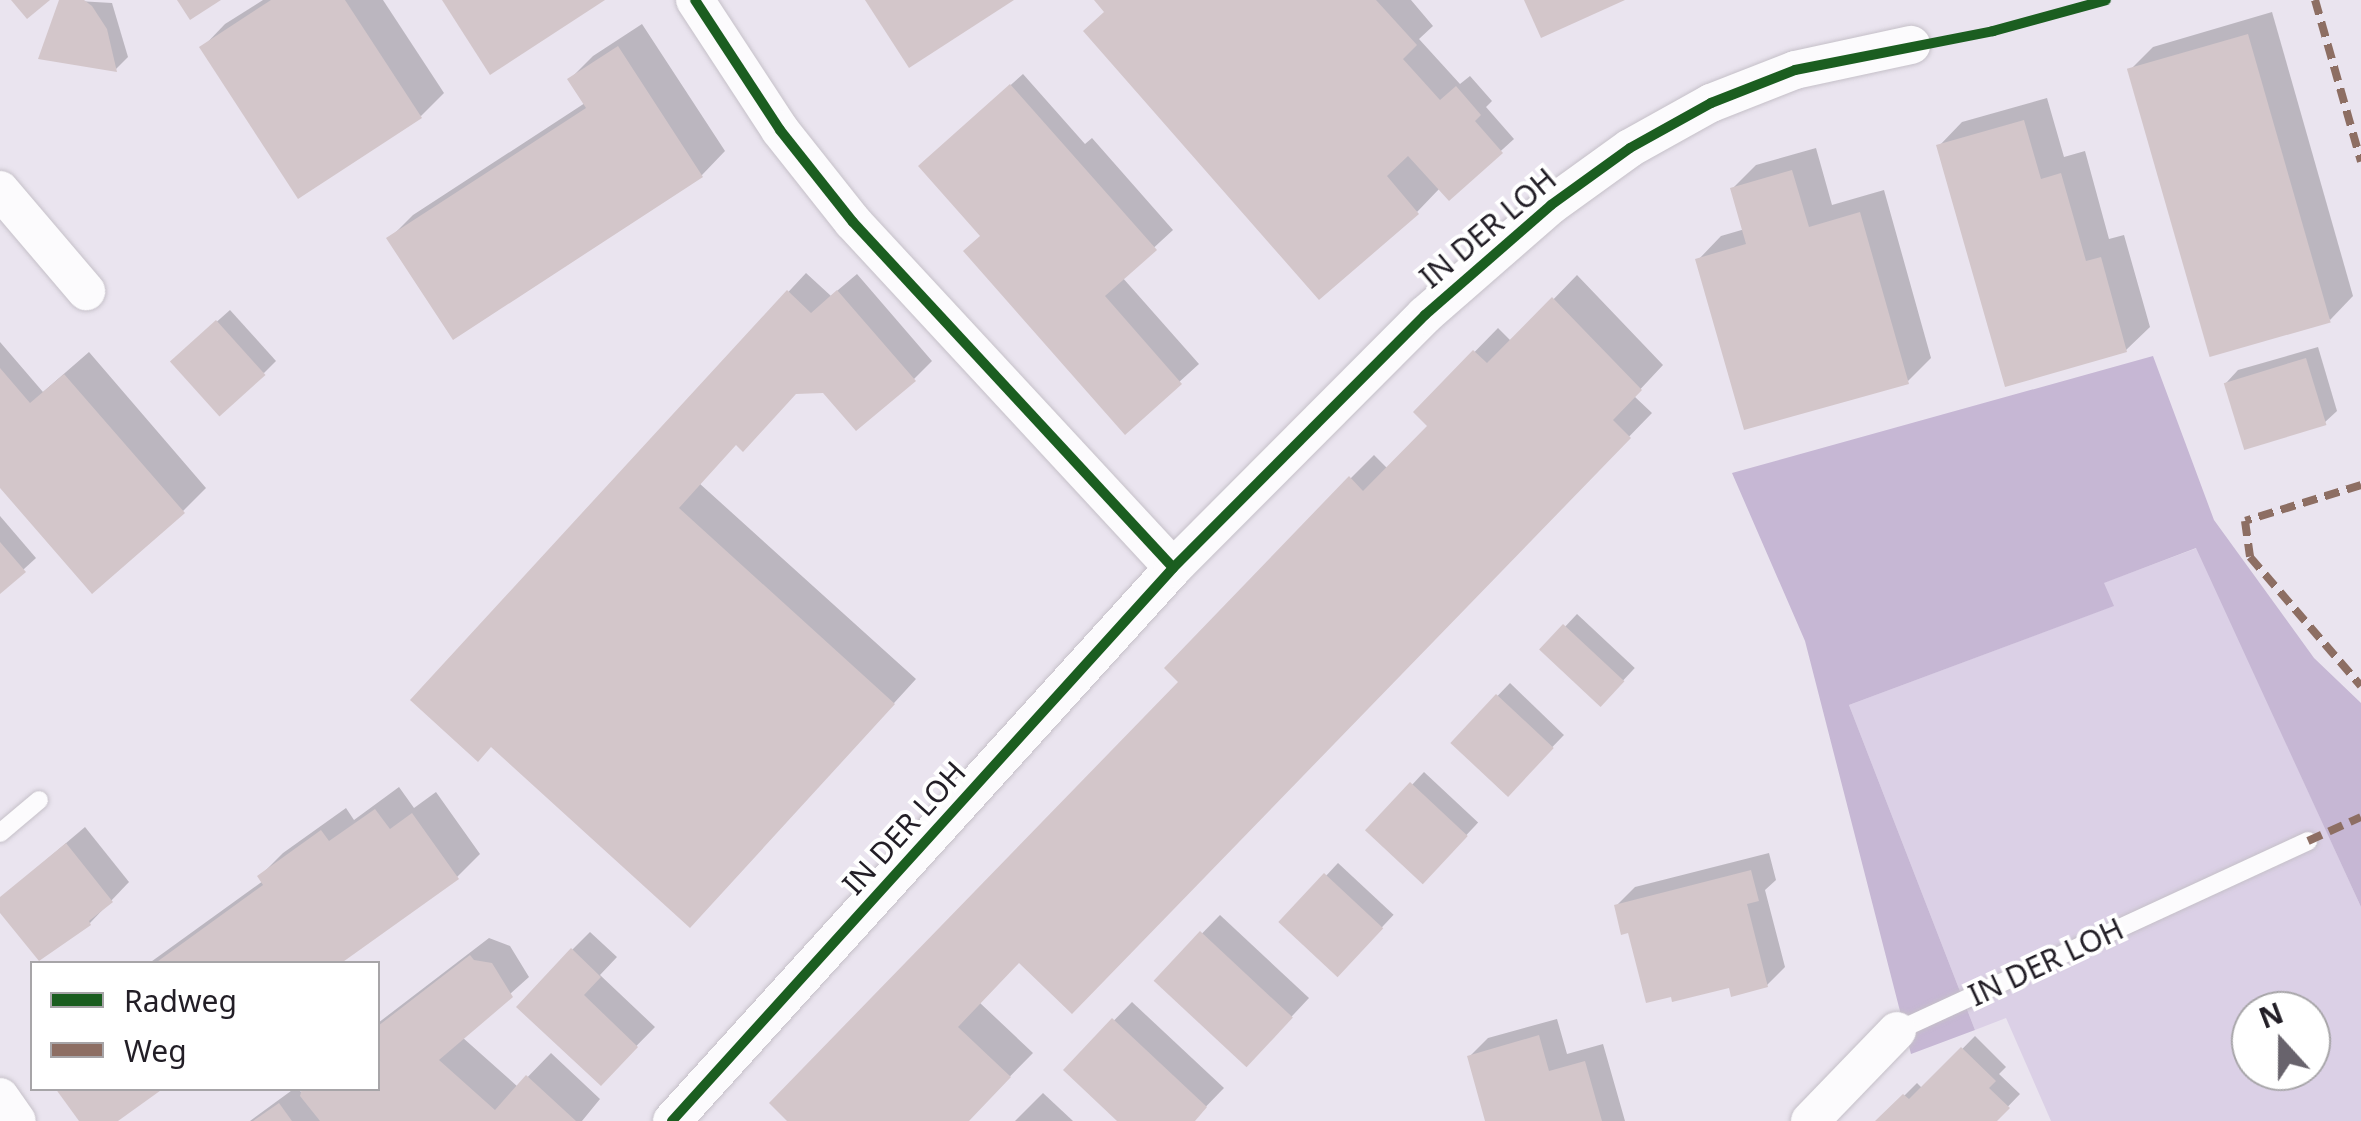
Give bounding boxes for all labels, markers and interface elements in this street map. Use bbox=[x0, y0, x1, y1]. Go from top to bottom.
street label: IN DER LOH bbox=[1413, 161, 1563, 295]
street label: IN DER LOH bbox=[835, 754, 973, 902]
street label: IN DER LOH bbox=[1963, 910, 2129, 1014]
legend bbox=[30, 961, 380, 1091]
text: Radweg bbox=[124, 980, 237, 1021]
north arrow bbox=[2231, 991, 2331, 1091]
text: N bbox=[2254, 993, 2288, 1037]
text: Weg bbox=[124, 1030, 187, 1071]

